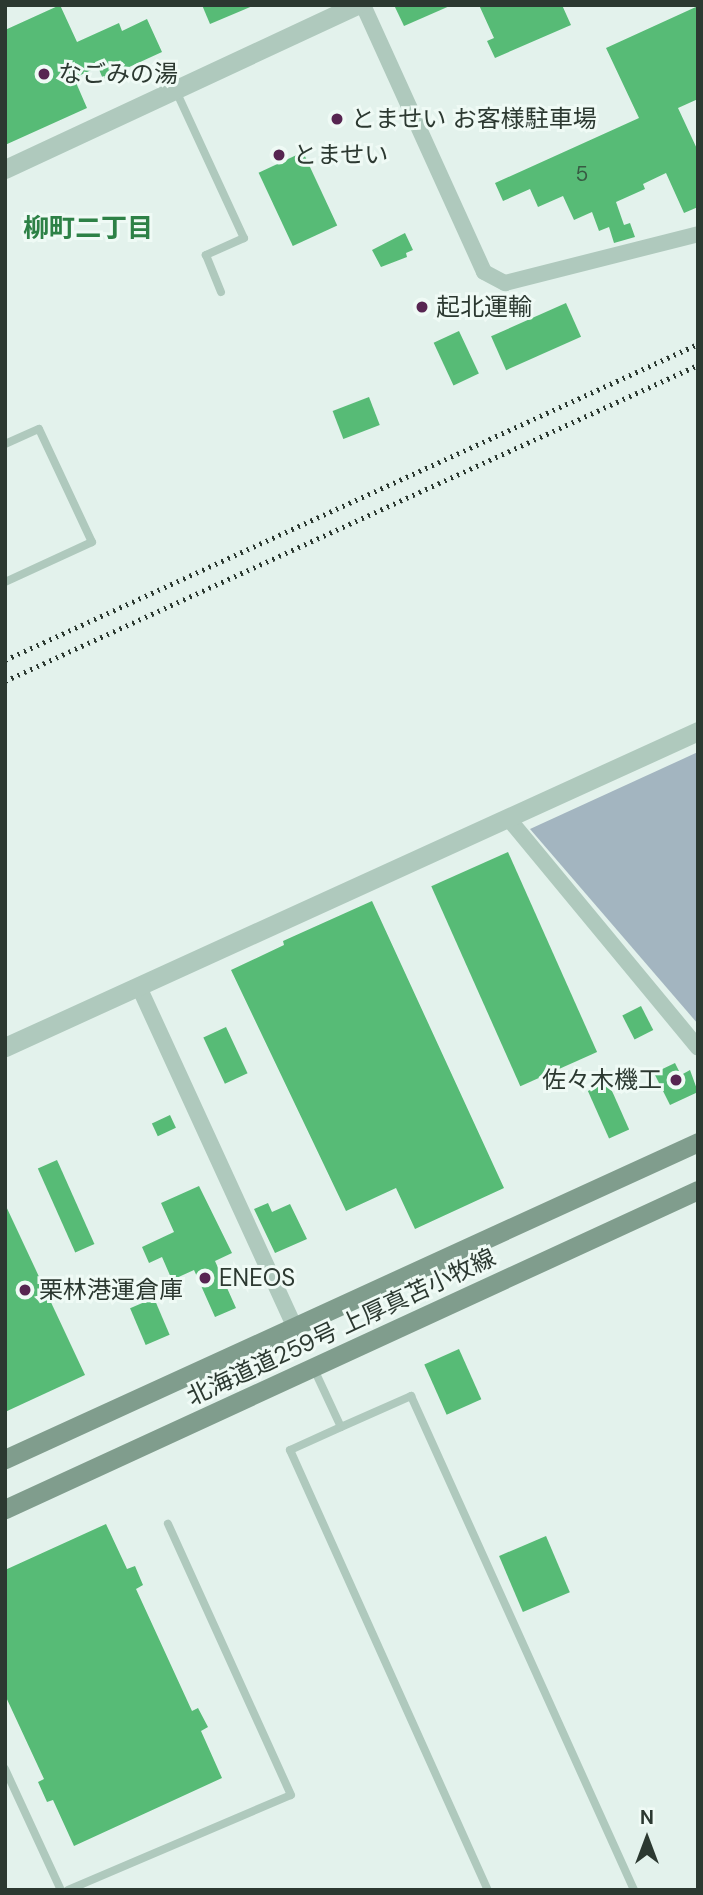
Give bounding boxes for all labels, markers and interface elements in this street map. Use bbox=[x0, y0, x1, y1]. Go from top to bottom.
place label: なごみの湯 bbox=[58, 60, 178, 88]
marker: なごみの湯 bbox=[36, 66, 52, 82]
place label: とませい お客様駐車場 bbox=[351, 105, 597, 133]
marker: とませい お客様駐車場 bbox=[329, 111, 345, 127]
place label: とませい bbox=[293, 141, 389, 169]
marker: とませい bbox=[271, 147, 287, 163]
house number: 5 bbox=[576, 161, 588, 187]
district label: 柳町二丁目 bbox=[23, 213, 153, 245]
place label: 起北運輸 bbox=[436, 293, 532, 321]
marker: 起北運輸 bbox=[414, 299, 430, 315]
place label: 佐々木機工 bbox=[542, 1066, 662, 1094]
marker: 佐々木機工 bbox=[668, 1072, 684, 1088]
street label: 北海道道259号 上厚真苫小牧線 bbox=[182, 1243, 500, 1411]
place label: ENEOS bbox=[219, 1264, 295, 1292]
marker: ENEOS bbox=[197, 1270, 213, 1286]
place label: 栗林港運倉庫 bbox=[39, 1276, 183, 1304]
marker: 栗林港運倉庫 bbox=[17, 1282, 33, 1298]
north arrow bbox=[612, 1804, 682, 1874]
text: N bbox=[640, 1805, 654, 1830]

